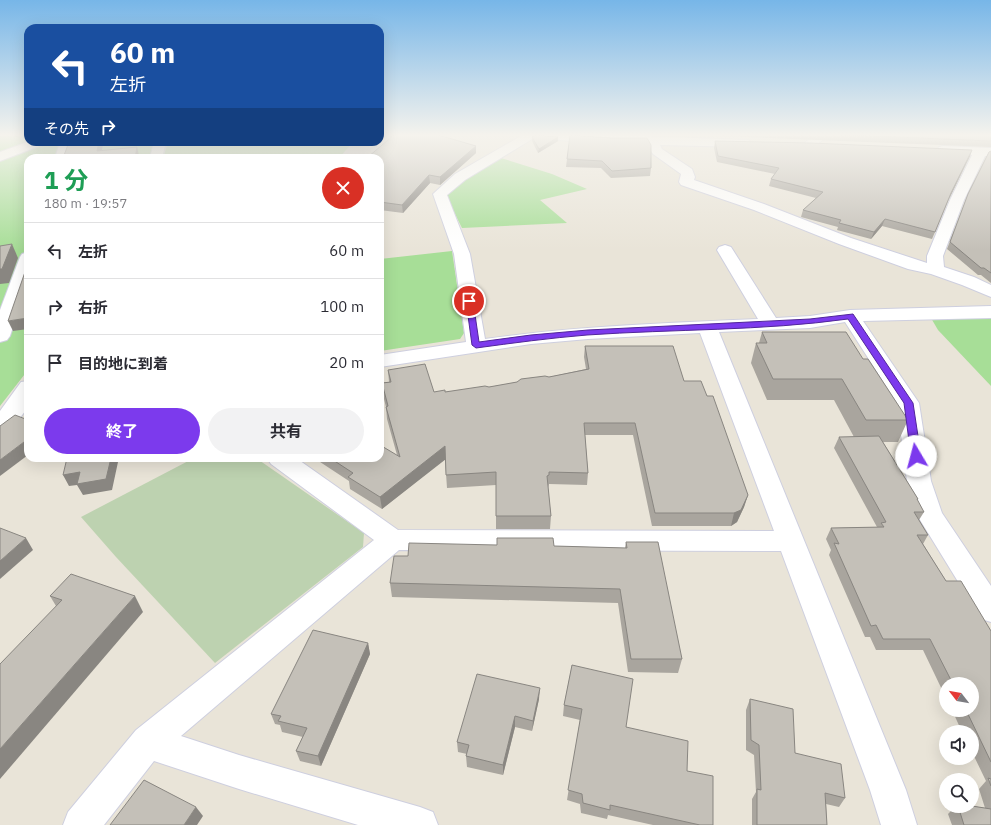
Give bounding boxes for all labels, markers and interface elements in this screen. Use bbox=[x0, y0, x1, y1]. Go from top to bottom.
text: 60 m bbox=[110, 34, 175, 71]
icon: left bbox=[44, 40, 96, 92]
text: 左折 bbox=[110, 73, 146, 96]
icon: right bbox=[97, 116, 119, 138]
text: その先 bbox=[44, 119, 89, 138]
text: 1 分 bbox=[44, 164, 88, 196]
button: close bbox=[322, 167, 364, 209]
text: 180 m · 19:57 bbox=[44, 195, 127, 212]
icon: left bbox=[44, 240, 66, 262]
text: 60 m bbox=[329, 241, 364, 260]
text: 左折 bbox=[78, 242, 108, 261]
pin bbox=[452, 284, 486, 318]
icon: arrive bbox=[458, 290, 480, 312]
icon: right bbox=[44, 296, 66, 318]
text: 100 m bbox=[320, 297, 364, 316]
text: 右折 bbox=[78, 298, 108, 317]
icon: arrive bbox=[44, 352, 66, 374]
text: 20 m bbox=[329, 353, 364, 372]
text: 目的地に到着 bbox=[78, 354, 168, 373]
button: 終了 bbox=[44, 408, 200, 454]
button: 共有 bbox=[208, 408, 364, 454]
position arrow bbox=[895, 435, 937, 477]
north arrow bbox=[939, 677, 979, 717]
map controls bbox=[939, 677, 979, 813]
button: sound bbox=[939, 725, 979, 765]
button: search bbox=[939, 773, 979, 813]

